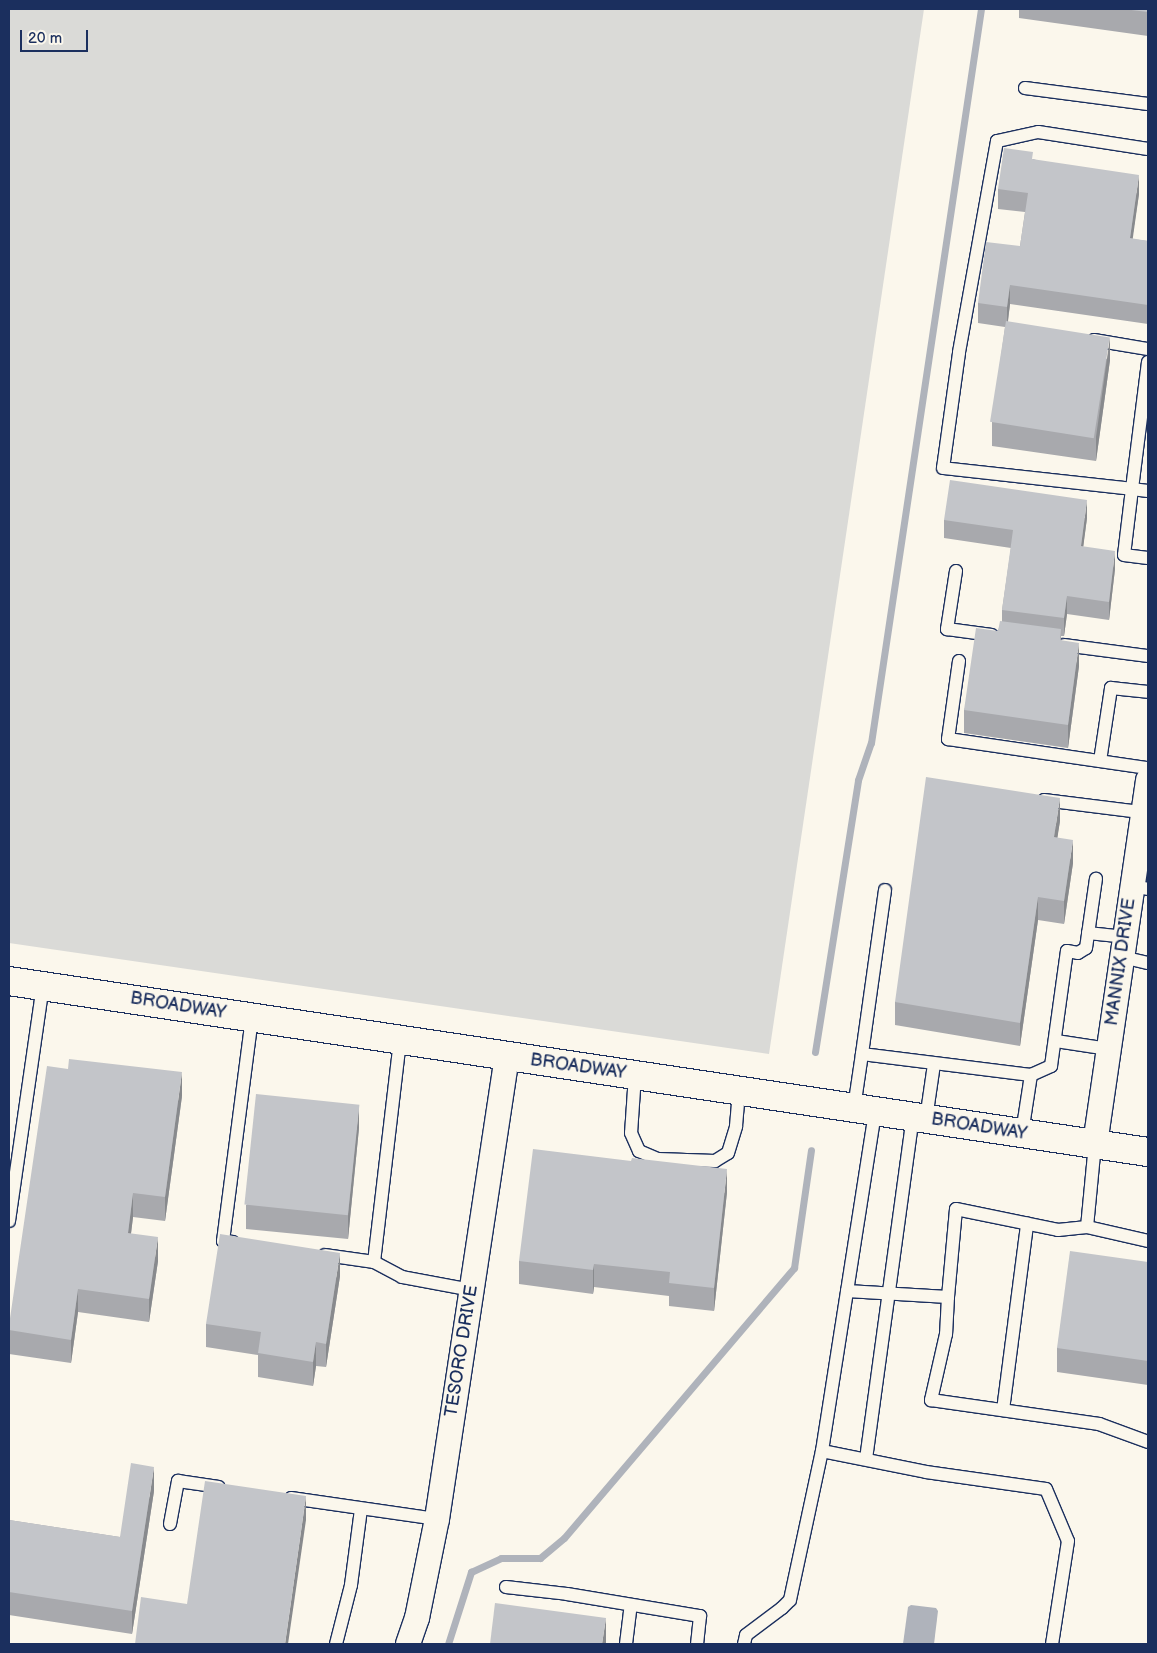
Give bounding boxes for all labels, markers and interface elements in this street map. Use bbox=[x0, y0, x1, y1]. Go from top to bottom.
scale bar bbox=[22, 20, 90, 52]
text: 20 m bbox=[28, 29, 62, 48]
street label: MANNIX DRIVE bbox=[1101, 897, 1141, 1027]
street label: BROADWAY bbox=[129, 988, 227, 1024]
street label: BROADWAY bbox=[529, 1050, 627, 1084]
street label: BROADWAY bbox=[930, 1109, 1028, 1145]
street label: TESORO DRIVE bbox=[441, 1284, 483, 1418]

